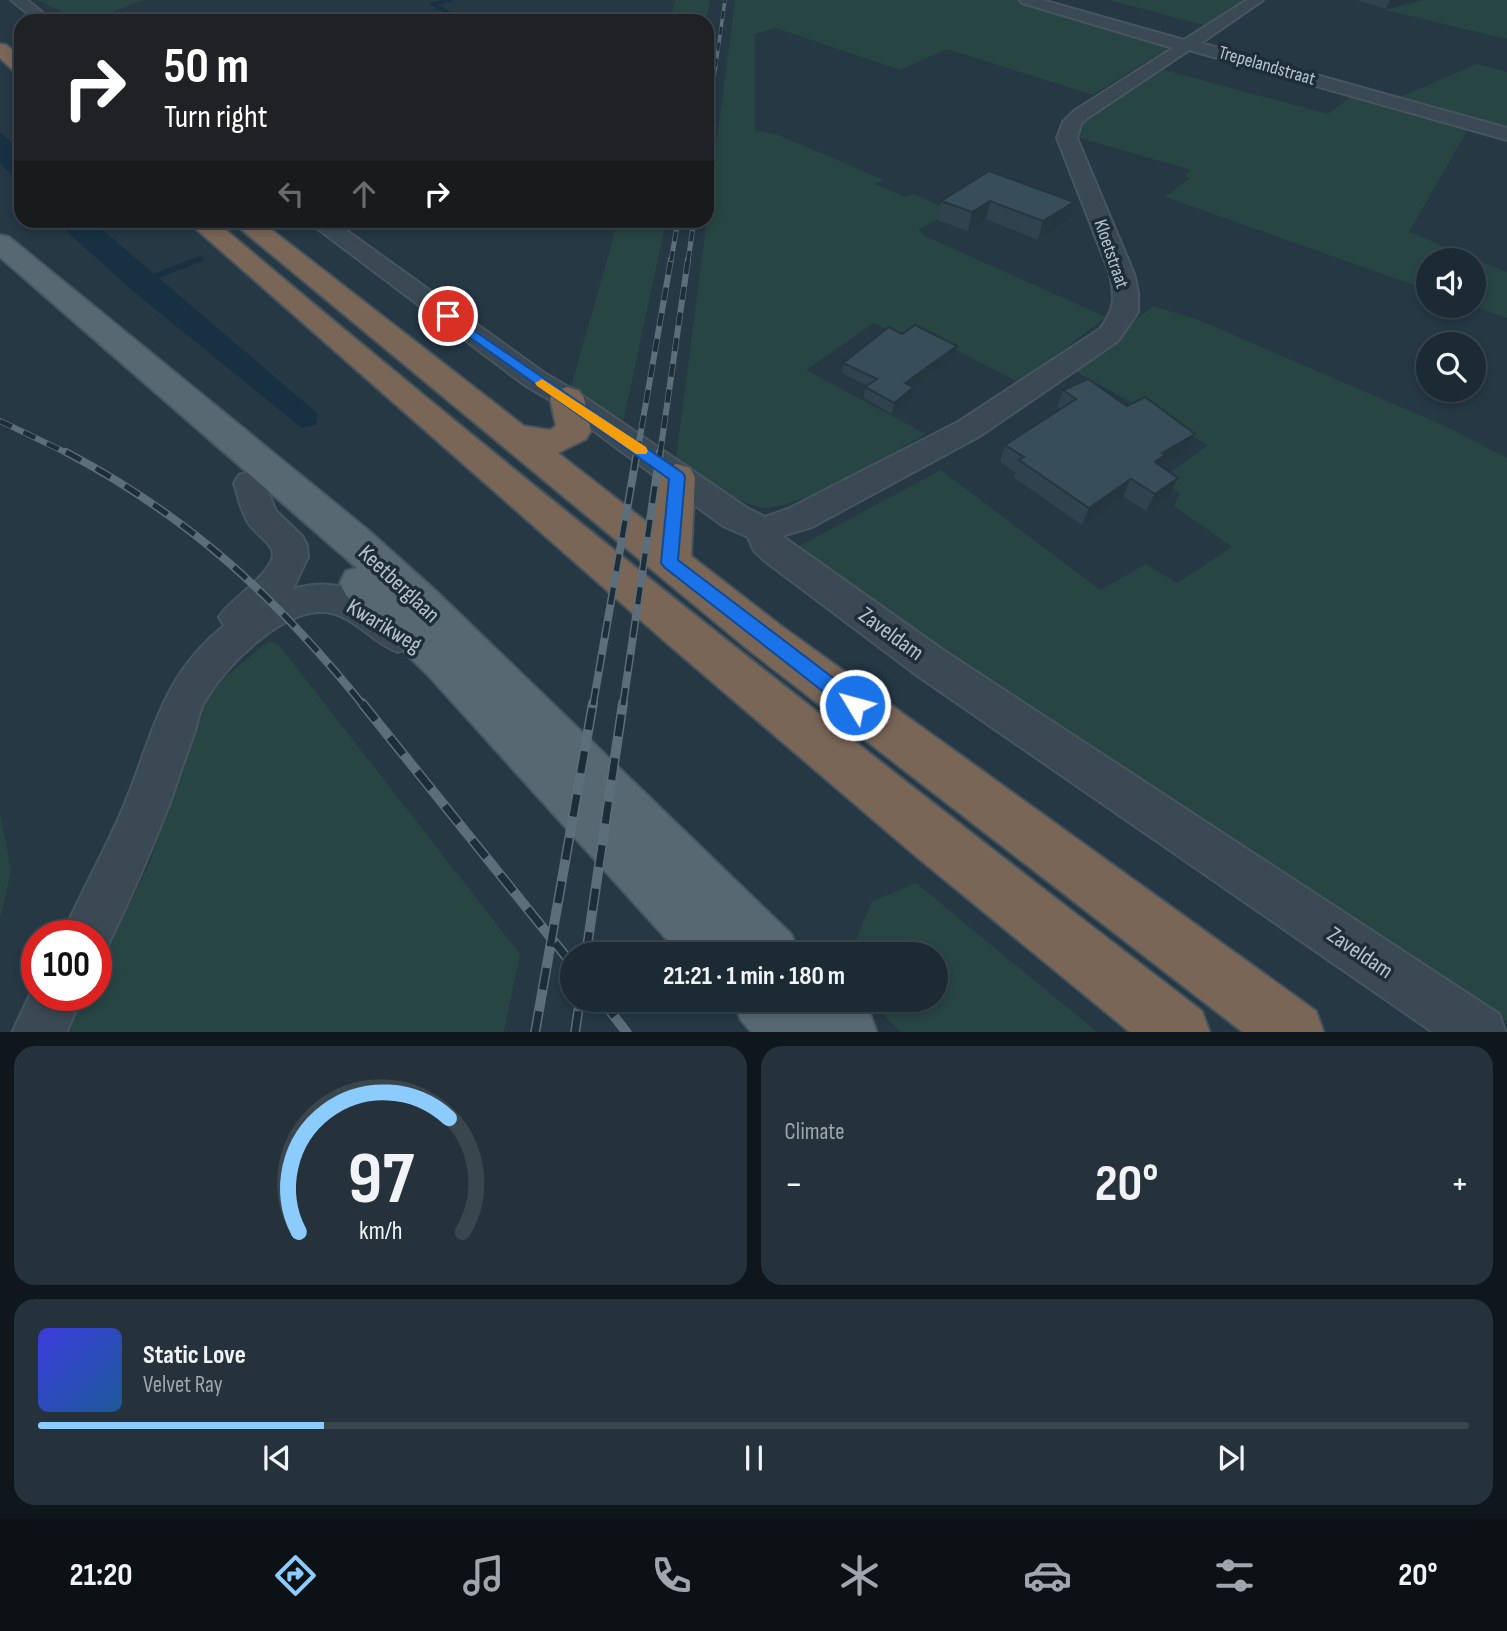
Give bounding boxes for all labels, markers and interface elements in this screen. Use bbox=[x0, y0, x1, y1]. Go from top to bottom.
text: 50 m bbox=[164, 38, 249, 97]
street label: Trepelandstraat bbox=[1216, 41, 1318, 91]
icon: right bbox=[49, 42, 140, 133]
text: Turn right bbox=[164, 98, 268, 137]
icon: left bbox=[272, 175, 310, 213]
icon: ahead bbox=[345, 175, 383, 213]
icon: right bbox=[418, 175, 456, 213]
street label: Kloetstraat bbox=[1088, 216, 1134, 292]
map controls bbox=[1416, 248, 1486, 402]
button: sound bbox=[1416, 248, 1486, 318]
pin bbox=[418, 286, 478, 346]
icon: arrive bbox=[429, 297, 467, 335]
button: search bbox=[1416, 332, 1486, 402]
street label: Keetberglaan bbox=[352, 539, 446, 629]
street label: Kwarikweg bbox=[341, 593, 427, 659]
street label: Zaveldam bbox=[853, 601, 929, 667]
position arrow bbox=[818, 668, 892, 742]
speed limit sign: 100 bbox=[21, 920, 112, 1011]
street label: Zaveldam bbox=[1322, 921, 1398, 985]
text: 21:21 · 1 min · 180 m bbox=[663, 961, 845, 992]
text: Climate bbox=[785, 1118, 844, 1146]
text: 97 bbox=[347, 1136, 414, 1224]
text: 20° bbox=[1095, 1153, 1159, 1216]
text: − bbox=[785, 1162, 803, 1207]
text: + bbox=[1450, 1162, 1469, 1207]
text: km/h bbox=[359, 1215, 402, 1246]
text: Static Love bbox=[143, 1340, 246, 1371]
text: Velvet Ray bbox=[143, 1371, 223, 1399]
icon: previous bbox=[258, 1439, 296, 1477]
icon: pause bbox=[735, 1439, 773, 1477]
icon: next bbox=[1212, 1439, 1250, 1477]
icon: directions bbox=[271, 1551, 320, 1600]
icon: music bbox=[459, 1551, 508, 1600]
icon: phone bbox=[647, 1551, 696, 1600]
icon: climate bbox=[835, 1551, 884, 1600]
icon: car bbox=[1023, 1551, 1072, 1600]
icon: filters bbox=[1210, 1551, 1259, 1600]
text: 21:20 bbox=[69, 1556, 132, 1595]
text: 20° bbox=[1398, 1556, 1437, 1595]

